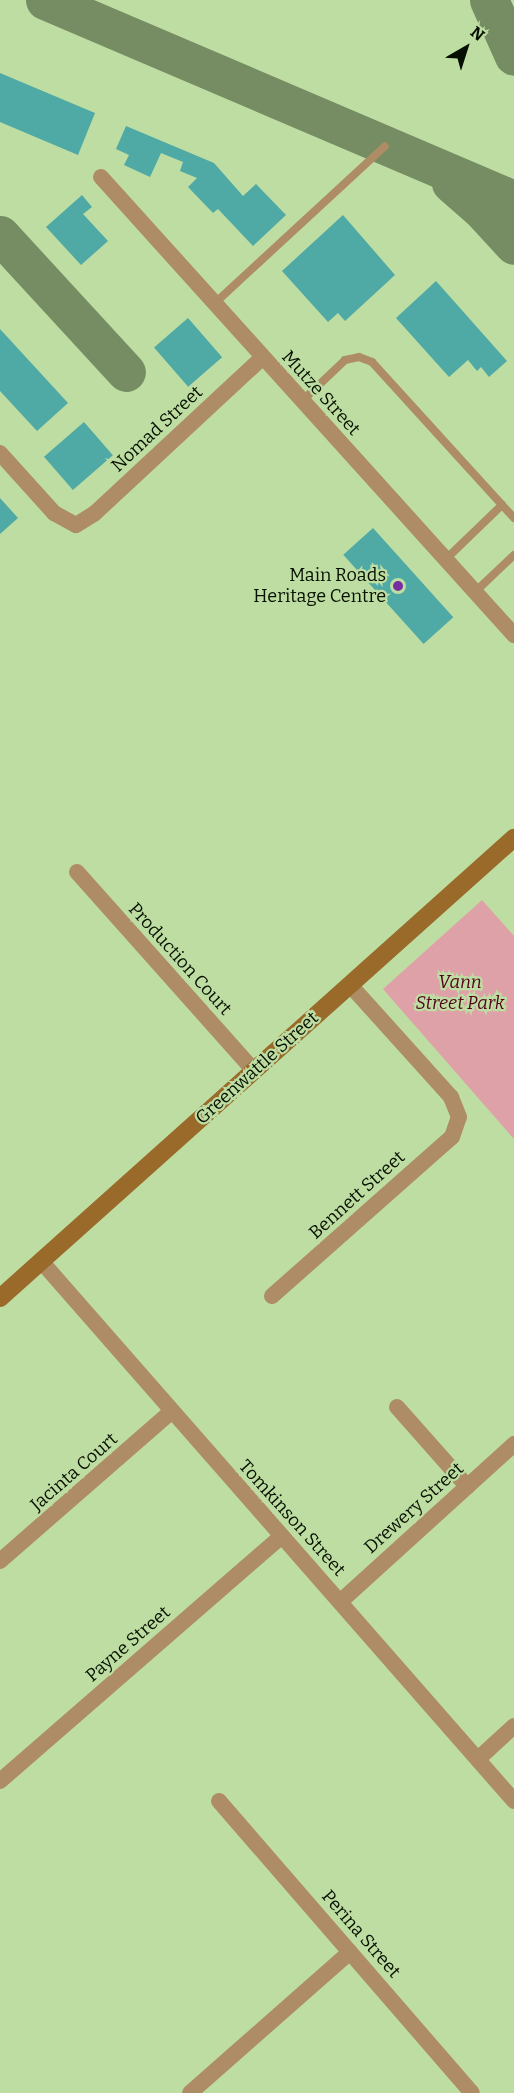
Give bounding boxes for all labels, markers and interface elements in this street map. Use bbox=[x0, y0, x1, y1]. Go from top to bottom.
north arrow bbox=[436, 18, 496, 78]
text: N bbox=[467, 22, 488, 45]
street label: Mutze Street bbox=[277, 346, 365, 440]
street label: Nomad Street bbox=[107, 381, 207, 477]
place label: Main Roads Heritage Centre bbox=[253, 565, 386, 608]
marker: Main Roads Heritage Centre bbox=[391, 579, 405, 593]
street label: Production Court bbox=[124, 898, 236, 1020]
park label: Vann Street Park bbox=[415, 972, 505, 1014]
street label: Greenwattle Street bbox=[191, 1007, 323, 1129]
street label: Bennett Street bbox=[305, 1146, 409, 1244]
street label: Jacinta Court bbox=[26, 1428, 122, 1516]
street label: Tomkinson Street bbox=[234, 1456, 350, 1580]
street label: Drewery Street bbox=[360, 1458, 468, 1558]
street label: Payne Street bbox=[81, 1602, 175, 1686]
street label: Perina Street bbox=[317, 1886, 405, 1982]

